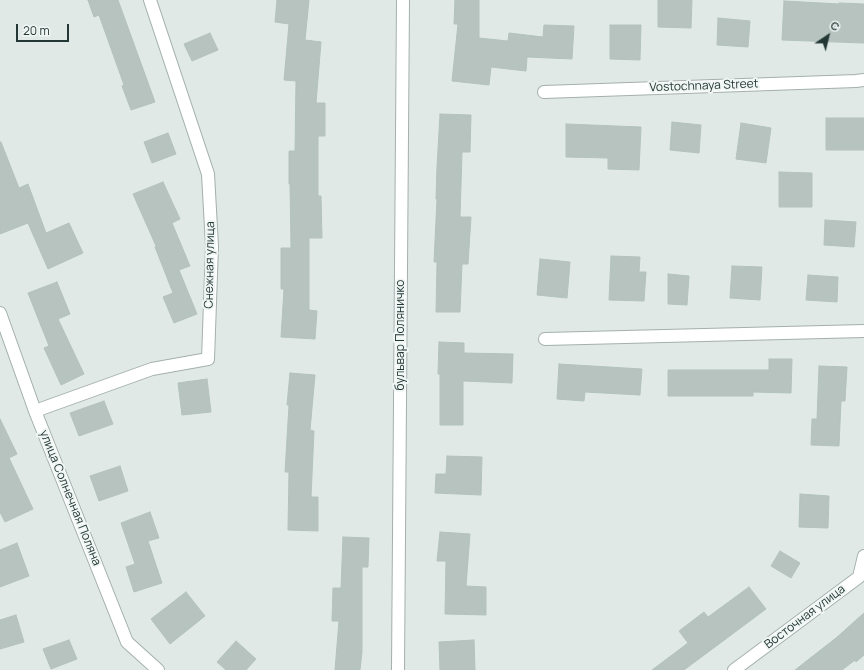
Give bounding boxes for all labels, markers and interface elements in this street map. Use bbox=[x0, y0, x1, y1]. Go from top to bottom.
scale bar bbox=[18, 16, 71, 42]
north arrow bbox=[808, 16, 848, 56]
text: С bbox=[828, 17, 843, 34]
text: 20 m bbox=[23, 22, 50, 39]
street label: Vostochnaya Street bbox=[649, 77, 759, 95]
street label: Снежная улица bbox=[202, 221, 218, 309]
street label: бульвар Поляничко bbox=[394, 280, 408, 390]
street label: улица Солнечная Поляна bbox=[36, 428, 104, 568]
street label: Восточная улица bbox=[762, 582, 848, 652]

